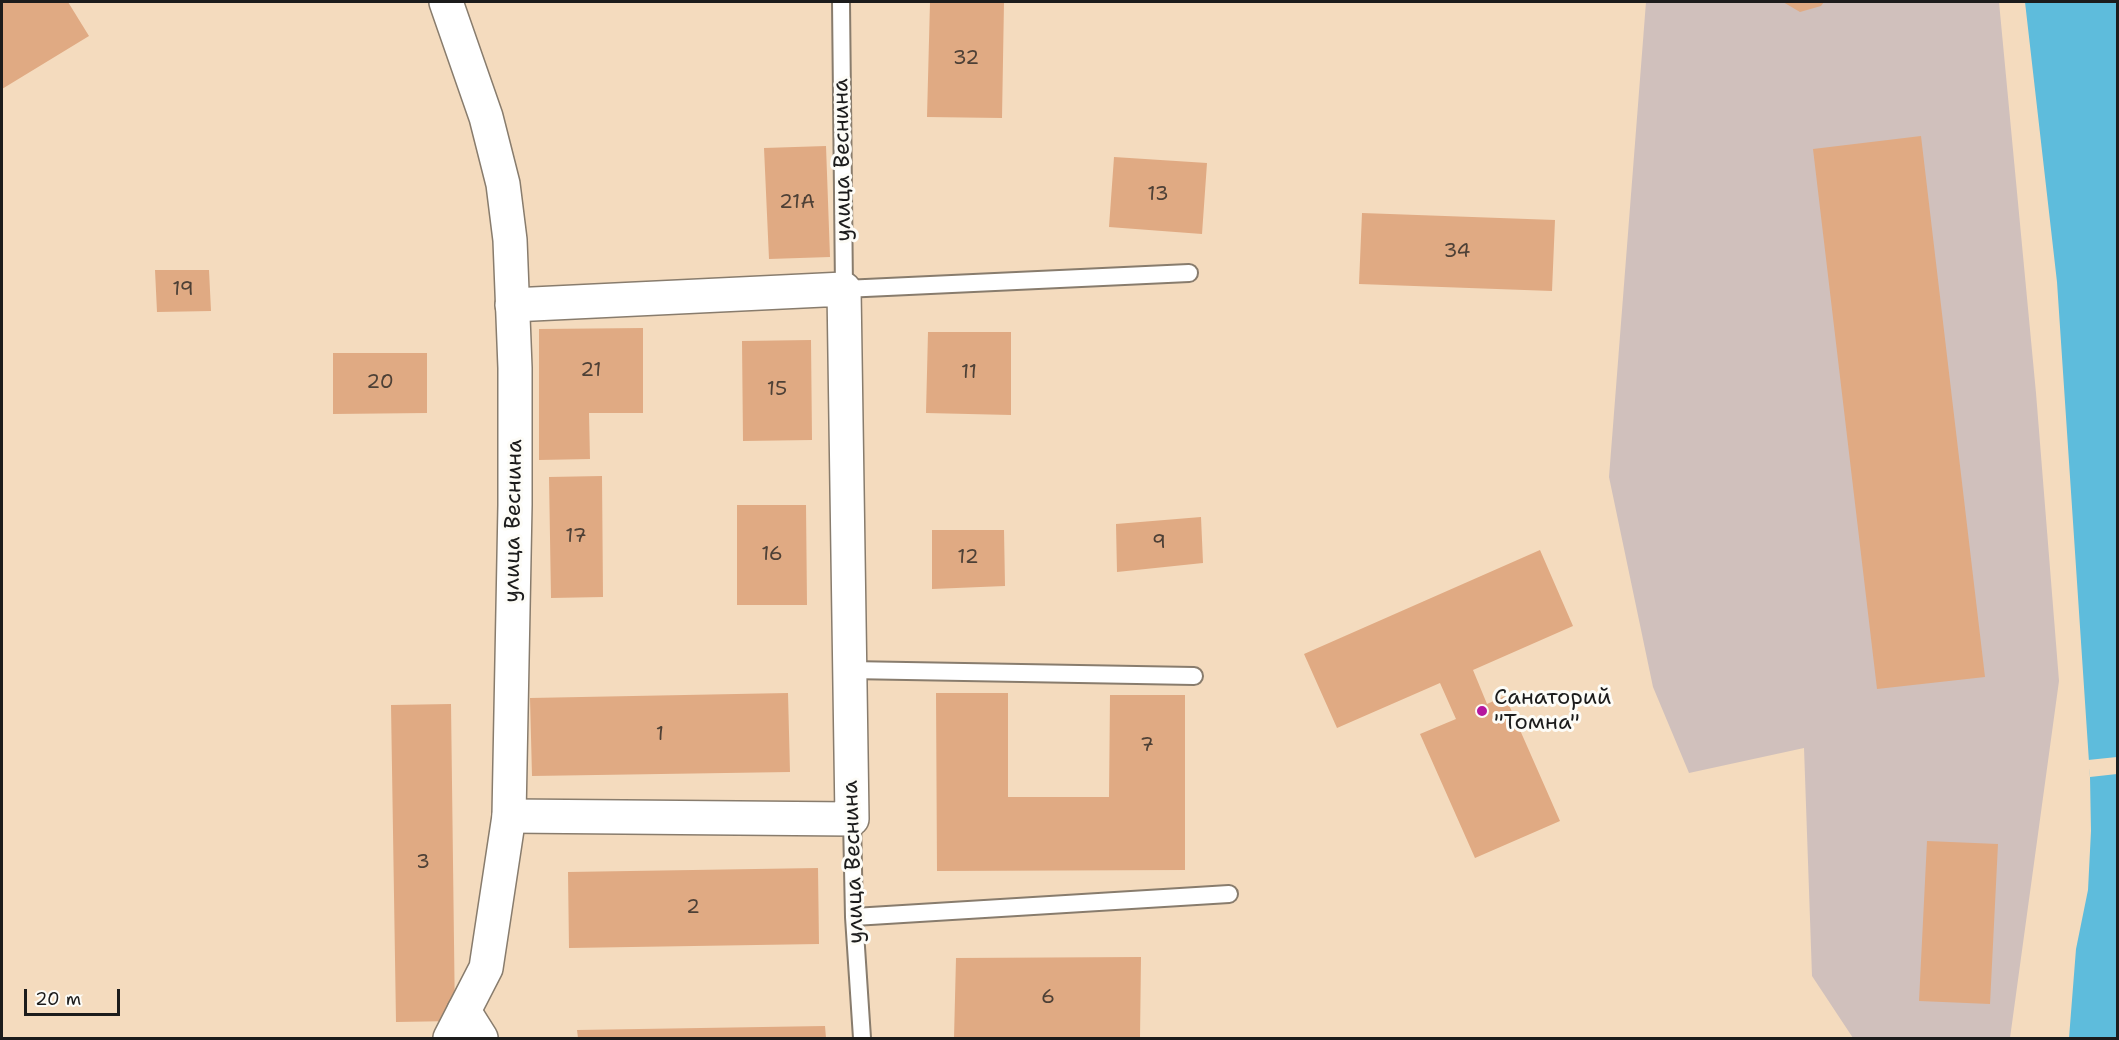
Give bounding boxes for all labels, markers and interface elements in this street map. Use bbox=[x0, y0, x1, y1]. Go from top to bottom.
house number: 32 bbox=[953, 47, 979, 71]
street label: улица Веснина bbox=[828, 78, 858, 242]
house number: 13 bbox=[1147, 183, 1169, 207]
house number: 21А bbox=[779, 191, 815, 215]
house number: 34 bbox=[1443, 240, 1471, 264]
house number: 19 bbox=[172, 278, 194, 302]
house number: 21 bbox=[580, 359, 602, 383]
house number: 11 bbox=[961, 361, 977, 385]
house number: 20 bbox=[366, 371, 394, 395]
house number: 15 bbox=[767, 378, 787, 402]
street label: улица Веснина bbox=[499, 439, 529, 603]
house number: 17 bbox=[565, 525, 587, 549]
house number: 9 bbox=[1152, 531, 1166, 555]
house number: 16 bbox=[761, 543, 783, 567]
house number: 12 bbox=[957, 546, 979, 570]
place label: Санаторий "Томна" bbox=[1494, 685, 1611, 736]
marker: Санаторий "Томна" bbox=[1475, 704, 1489, 718]
house number: 1 bbox=[656, 723, 664, 747]
house number: 7 bbox=[1140, 734, 1154, 758]
street label: улица Веснина bbox=[838, 780, 870, 944]
house number: 3 bbox=[416, 851, 430, 875]
house number: 2 bbox=[686, 896, 700, 920]
scale bar bbox=[27, 977, 123, 1015]
house number: 6 bbox=[1041, 986, 1055, 1010]
text: 20 m bbox=[35, 987, 81, 1011]

